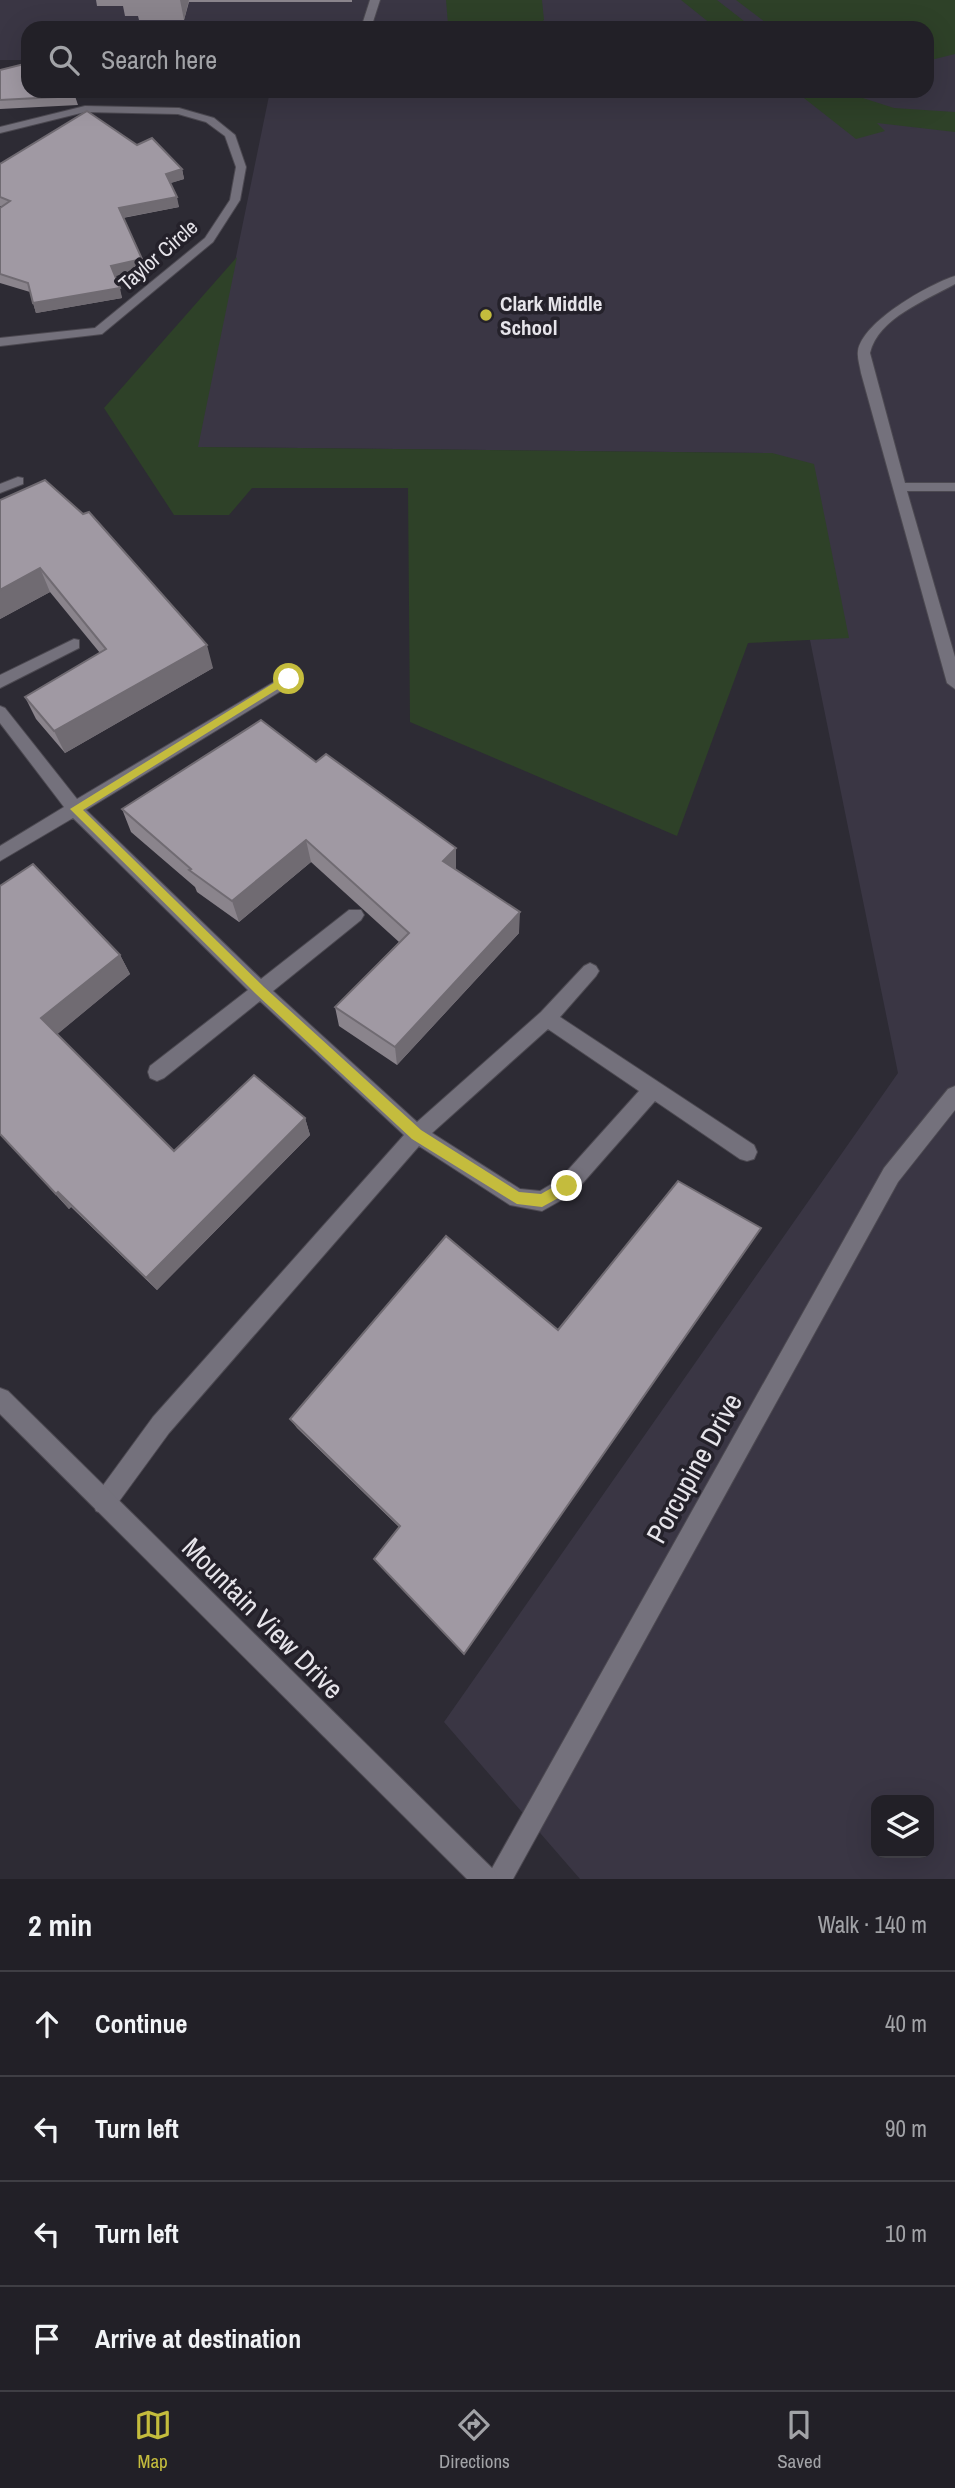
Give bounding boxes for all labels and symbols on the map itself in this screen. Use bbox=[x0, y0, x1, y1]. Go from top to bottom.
street label: Taylor Circle bbox=[112, 213, 204, 297]
place label: Clark Middle School bbox=[500, 289, 602, 342]
marker: Clark Middle School bbox=[478, 307, 494, 323]
route start bbox=[273, 663, 304, 694]
route end bbox=[551, 1170, 582, 1201]
street label: Porcupine Drive bbox=[637, 1386, 751, 1550]
street label: Mountain View Drive bbox=[174, 1529, 352, 1707]

